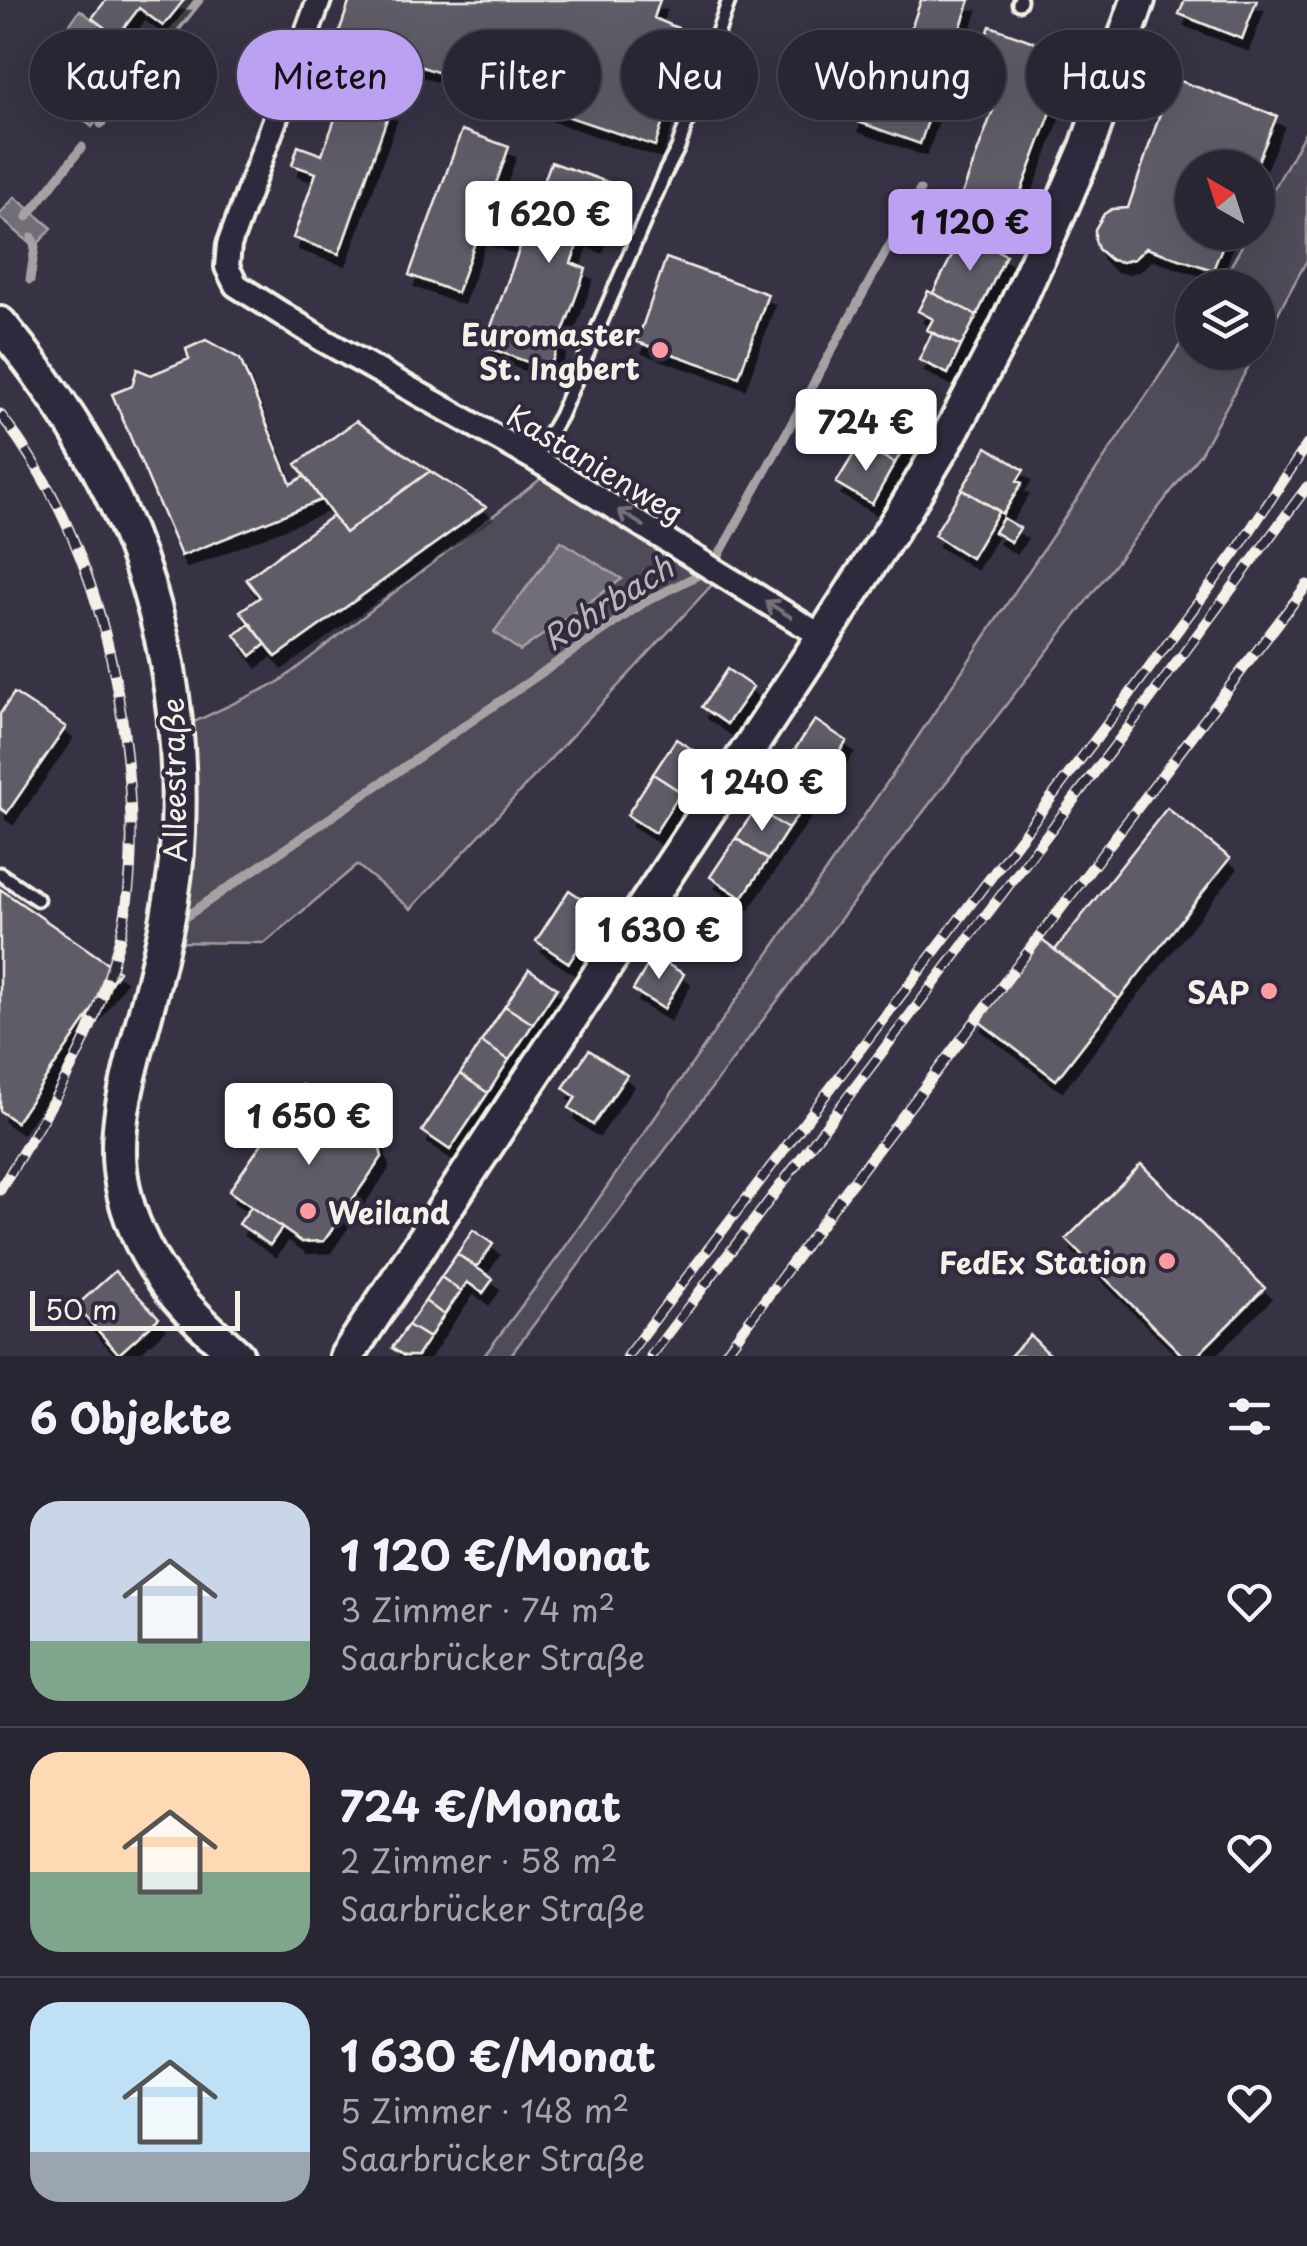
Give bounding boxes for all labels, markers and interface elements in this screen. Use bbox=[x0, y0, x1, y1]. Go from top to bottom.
chip: Kaufen bbox=[30, 30, 217, 120]
chip: Mieten bbox=[237, 30, 423, 120]
chip: Filter bbox=[443, 30, 601, 120]
chip: Neu bbox=[621, 30, 758, 120]
chip: Wohnung bbox=[778, 30, 1006, 120]
chip: Haus bbox=[1026, 30, 1182, 120]
north arrow bbox=[1175, 150, 1275, 250]
map controls bbox=[1175, 150, 1275, 370]
pin: 1 620 € bbox=[457, 181, 641, 266]
text: 1 620 € bbox=[487, 189, 611, 237]
pin: 1 120 € bbox=[878, 189, 1062, 274]
text: 1 120 € bbox=[910, 197, 1030, 245]
button: layers bbox=[1175, 270, 1275, 370]
place label: Euromaster St. Ingbert bbox=[461, 311, 641, 390]
marker: Euromaster St. Ingbert bbox=[649, 339, 671, 361]
pin: 724 € bbox=[796, 389, 936, 474]
street label: Kastanienweg bbox=[499, 392, 693, 534]
text: 724 € bbox=[818, 397, 914, 445]
one-way arrow bbox=[617, 508, 646, 529]
water label: Rohrbach bbox=[532, 542, 683, 661]
one-way arrow bbox=[764, 599, 793, 619]
street label: Alleestraße bbox=[149, 697, 197, 863]
pin: 1 240 € bbox=[670, 749, 854, 834]
text: 1 240 € bbox=[700, 757, 824, 805]
pin: 1 630 € bbox=[567, 897, 751, 982]
text: 1 630 € bbox=[597, 905, 721, 953]
place label: SAP bbox=[1188, 969, 1249, 1014]
marker: SAP bbox=[1258, 980, 1280, 1002]
pin: 1 650 € bbox=[217, 1083, 401, 1168]
text: 1 650 € bbox=[247, 1091, 371, 1139]
place label: Weiland bbox=[328, 1189, 450, 1234]
marker: Weiland bbox=[297, 1200, 319, 1222]
place label: FedEx Station bbox=[939, 1239, 1147, 1284]
marker: FedEx Station bbox=[1156, 1250, 1178, 1272]
scale bar bbox=[30, 1286, 240, 1330]
text: 50 m bbox=[45, 1287, 118, 1330]
text: 6 Objekte bbox=[30, 1385, 232, 1448]
icon: filters bbox=[1222, 1389, 1277, 1444]
text: 1 120 €/Monat bbox=[340, 1522, 651, 1585]
icon: home bbox=[110, 1541, 230, 1661]
icon: heart bbox=[1222, 1574, 1277, 1629]
text: 3 Zimmer · 74 m² bbox=[340, 1585, 615, 1633]
text: Saarbrücker Straße bbox=[340, 1633, 645, 1681]
text: 724 €/Monat bbox=[340, 1773, 621, 1836]
icon: home bbox=[110, 1792, 230, 1912]
icon: heart bbox=[1222, 1825, 1277, 1880]
text: 2 Zimmer · 58 m² bbox=[340, 1836, 617, 1884]
text: Saarbrücker Straße bbox=[340, 1884, 645, 1932]
text: 1 630 €/Monat bbox=[340, 2023, 656, 2086]
icon: home bbox=[110, 2042, 230, 2162]
icon: heart bbox=[1222, 2075, 1277, 2130]
text: 5 Zimmer · 148 m² bbox=[340, 2086, 629, 2134]
text: Saarbrücker Straße bbox=[340, 2134, 645, 2182]

